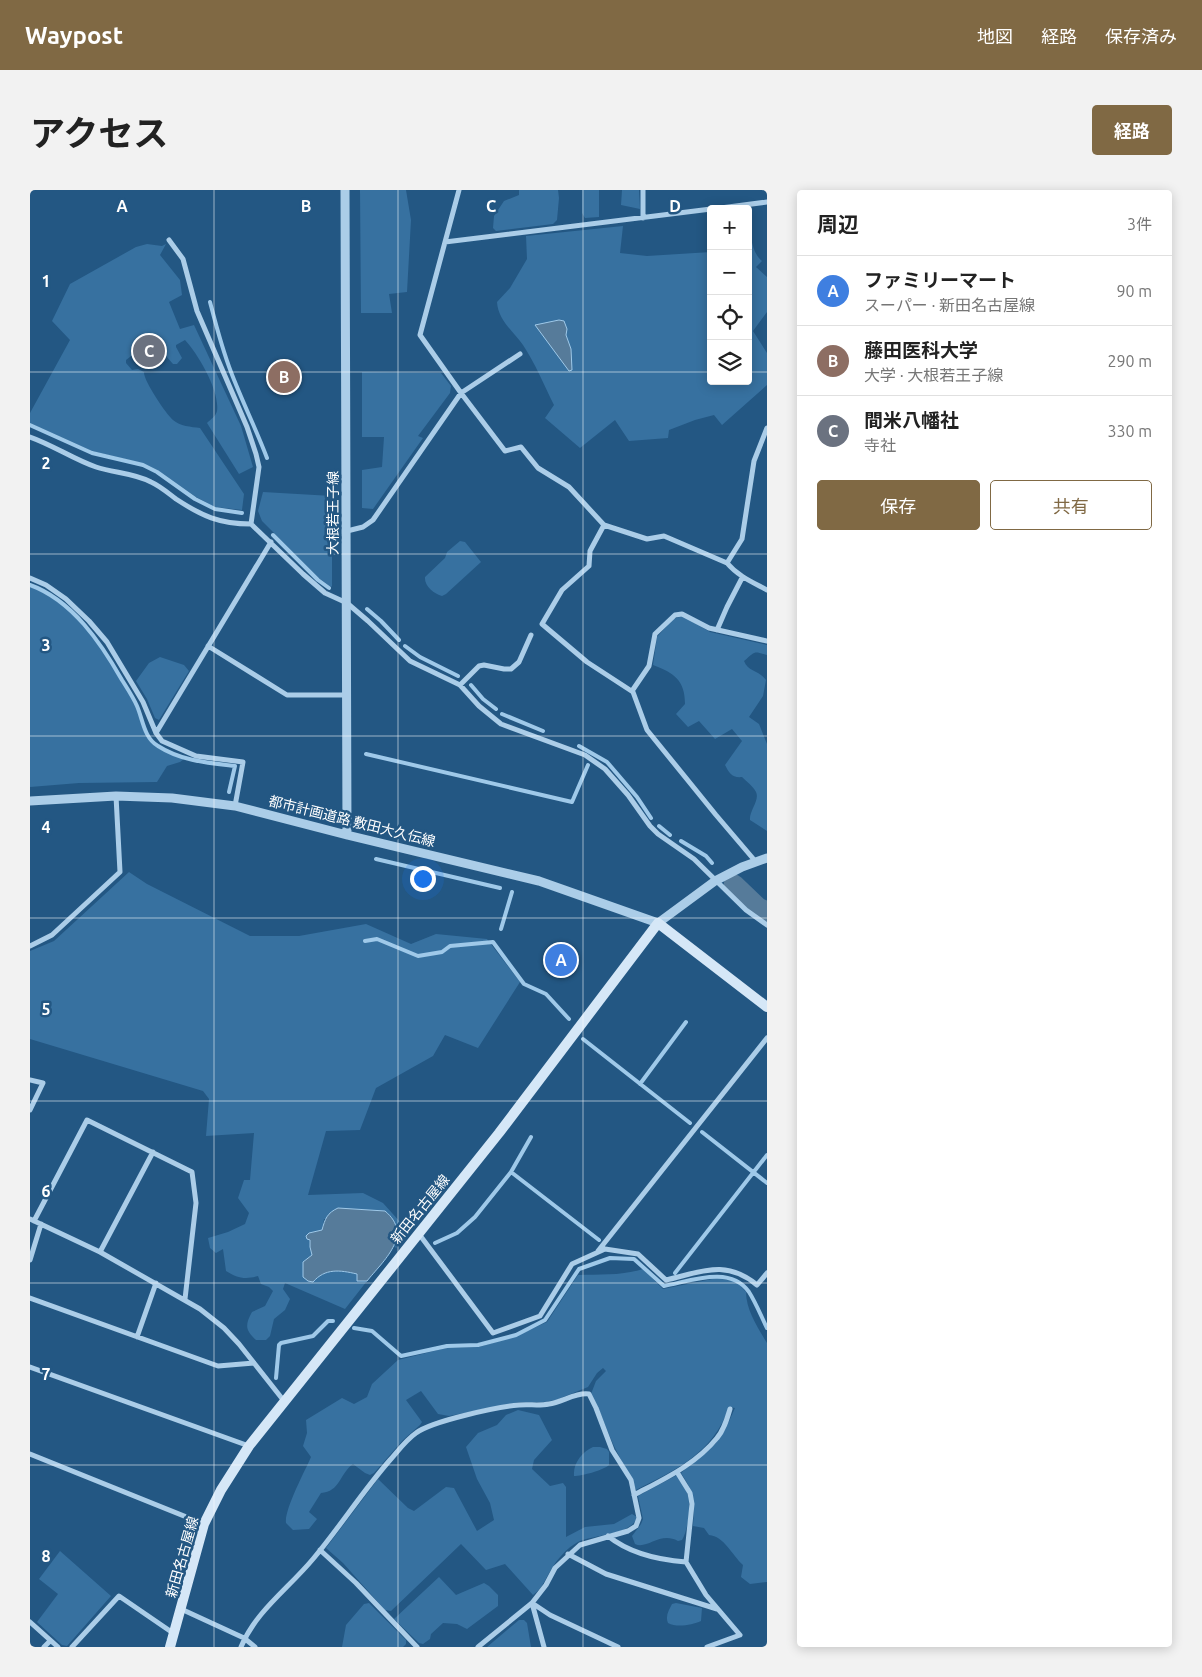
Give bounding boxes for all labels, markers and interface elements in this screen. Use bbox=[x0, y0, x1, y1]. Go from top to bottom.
text: Waypost bbox=[25, 22, 123, 49]
text: 地図 bbox=[977, 26, 1013, 46]
text: 経路 bbox=[1041, 26, 1077, 46]
text: 保存済み bbox=[1105, 26, 1177, 46]
button: 経路 bbox=[1092, 105, 1172, 155]
text: アクセス bbox=[30, 113, 168, 153]
text: A bbox=[116, 197, 128, 215]
text: B bbox=[301, 197, 311, 215]
text: C bbox=[486, 197, 496, 215]
text: D bbox=[669, 197, 681, 215]
map controls bbox=[707, 205, 752, 385]
button: + bbox=[707, 205, 752, 250]
text: 周辺 bbox=[817, 212, 859, 236]
text: 3件 bbox=[1127, 215, 1152, 233]
button: − bbox=[707, 250, 752, 295]
text: ファミリーマート bbox=[864, 269, 1016, 291]
text: 1 bbox=[41, 272, 51, 290]
text: A bbox=[827, 282, 839, 300]
text: 90 m bbox=[1116, 282, 1152, 300]
button: locate bbox=[707, 295, 752, 340]
text: スーパー · 新田名古屋線 bbox=[864, 296, 1035, 314]
pin: C bbox=[133, 332, 165, 370]
text: 藤田医科大学 bbox=[864, 339, 978, 361]
button: layers bbox=[707, 340, 752, 385]
text: B bbox=[828, 352, 838, 370]
text: 290 m bbox=[1107, 352, 1152, 370]
pin: B bbox=[268, 358, 300, 396]
text: 大学 · 大根若王子線 bbox=[864, 366, 1003, 384]
text: 間米八幡社 bbox=[864, 409, 959, 431]
text: C bbox=[828, 422, 838, 440]
text: 330 m bbox=[1107, 422, 1152, 440]
text: 寺社 bbox=[864, 436, 896, 454]
text: 2 bbox=[41, 454, 51, 472]
street label: 大根若王子線 bbox=[325, 471, 341, 555]
button: 保存 bbox=[817, 480, 980, 530]
button: 共有 bbox=[990, 480, 1152, 530]
text: 3 bbox=[41, 636, 51, 654]
street label: 都市計画道路 敷田大久伝線 bbox=[267, 793, 437, 849]
text: 4 bbox=[41, 818, 51, 836]
your location bbox=[410, 866, 436, 892]
pin: A bbox=[545, 941, 577, 979]
text: 5 bbox=[41, 1000, 51, 1018]
street label: 新田名古屋線 bbox=[387, 1171, 453, 1247]
text: 6 bbox=[41, 1182, 51, 1200]
text: 7 bbox=[41, 1365, 51, 1383]
street label: 新田名古屋線 bbox=[163, 1514, 201, 1600]
text: 8 bbox=[41, 1547, 51, 1565]

